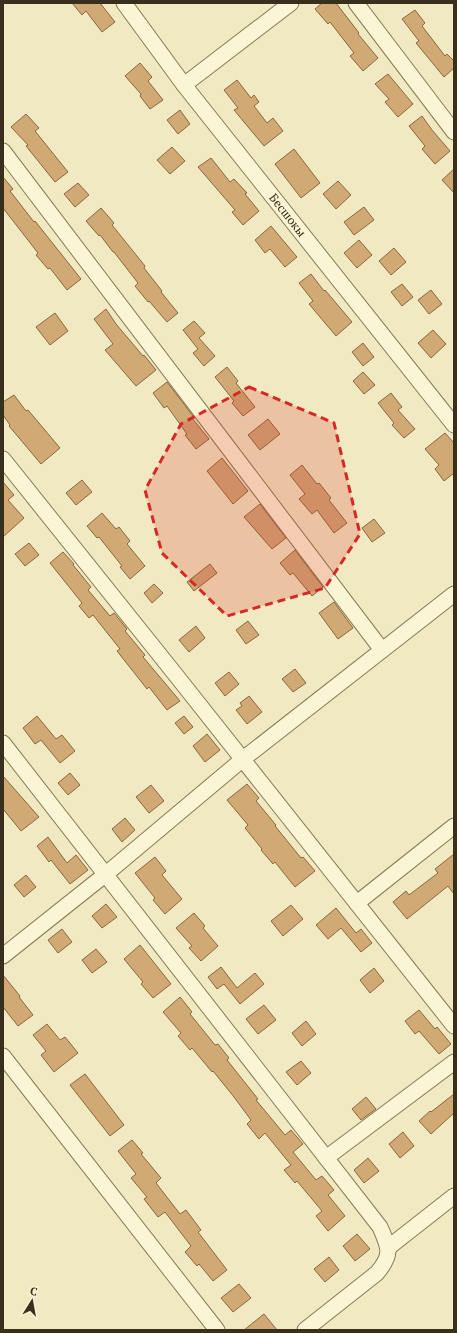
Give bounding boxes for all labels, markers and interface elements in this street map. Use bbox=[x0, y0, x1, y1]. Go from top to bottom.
street label: Бесшокы bbox=[266, 190, 310, 240]
north arrow bbox=[12, 1281, 52, 1321]
text: С bbox=[29, 1284, 39, 1299]

